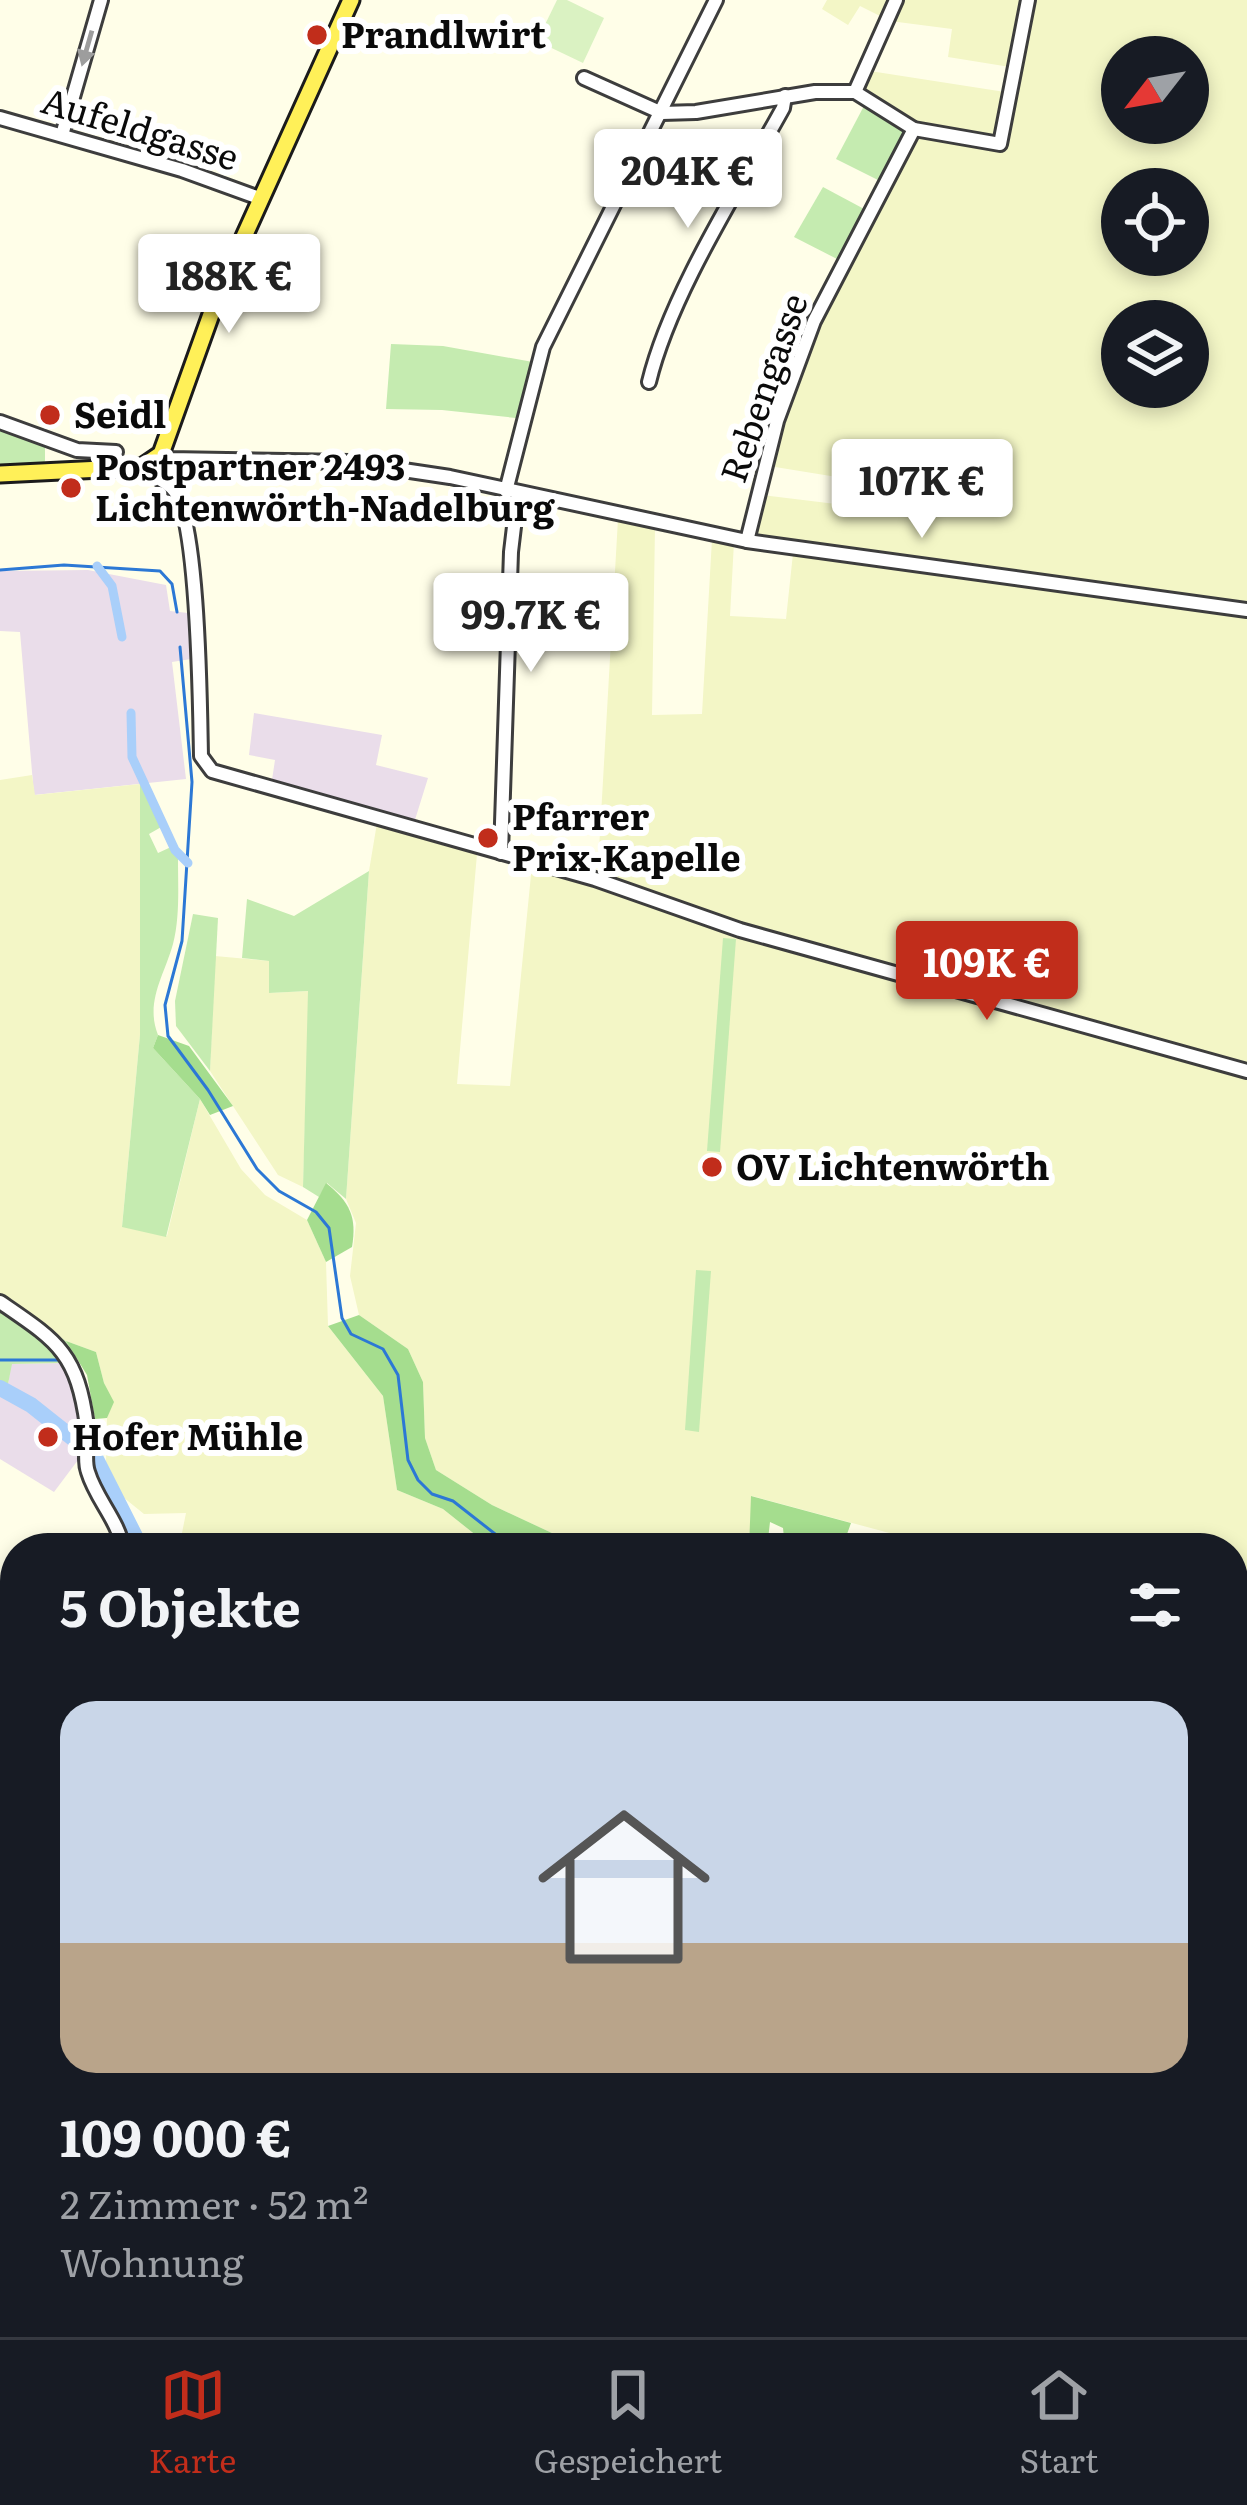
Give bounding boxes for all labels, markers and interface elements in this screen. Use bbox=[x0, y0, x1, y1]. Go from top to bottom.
place label: Prandlwirt bbox=[341, 6, 546, 59]
marker: Prandlwirt bbox=[304, 22, 330, 48]
one-way arrow bbox=[77, 30, 96, 67]
north arrow bbox=[1101, 36, 1209, 144]
map controls bbox=[1101, 36, 1209, 408]
street label: Aufeldgasse bbox=[36, 72, 246, 182]
pin: 204K € bbox=[590, 129, 786, 231]
text: 204K € bbox=[621, 139, 755, 197]
button: locate bbox=[1101, 168, 1209, 276]
pin: 188K € bbox=[131, 234, 327, 336]
text: 188K € bbox=[165, 244, 293, 302]
street label: Rebengasse bbox=[705, 286, 819, 489]
button: layers bbox=[1101, 300, 1209, 408]
place label: Seidl bbox=[74, 386, 166, 439]
marker: Seidl bbox=[37, 402, 63, 428]
place label: Postpartner 2493 Lichtenwörth-Nadelburg bbox=[95, 438, 556, 532]
pin: 107K € bbox=[824, 439, 1020, 541]
text: 107K € bbox=[859, 449, 985, 507]
marker: Postpartner 2493 Lichtenwörth-Nadelburg bbox=[58, 475, 84, 501]
pin: 99.7K € bbox=[420, 573, 642, 675]
text: 99.7K € bbox=[460, 583, 602, 641]
place label: Pfarrer Prix-Kapelle bbox=[512, 788, 741, 882]
marker: Pfarrer Prix-Kapelle bbox=[475, 825, 501, 851]
pin: 109K € bbox=[889, 921, 1085, 1023]
text: 109K € bbox=[923, 931, 1051, 989]
place label: OV Lichtenwörth bbox=[736, 1138, 1050, 1191]
marker: OV Lichtenwörth bbox=[699, 1154, 725, 1180]
place label: Hofer Mühle bbox=[72, 1408, 303, 1461]
marker: Hofer Mühle bbox=[35, 1424, 61, 1450]
text: 5 Objekte bbox=[60, 1567, 301, 1643]
icon: filters bbox=[1122, 1572, 1188, 1638]
icon: home bbox=[516, 1779, 732, 1995]
text: 109 000 € bbox=[60, 2097, 292, 2173]
text: 2 Zimmer · 52 m² bbox=[60, 2173, 368, 2231]
text: Wohnung bbox=[60, 2231, 244, 2289]
tab: Karte bbox=[149, 2362, 236, 2483]
tab: Gespeichert bbox=[534, 2362, 722, 2483]
tab: Start bbox=[1020, 2362, 1098, 2483]

